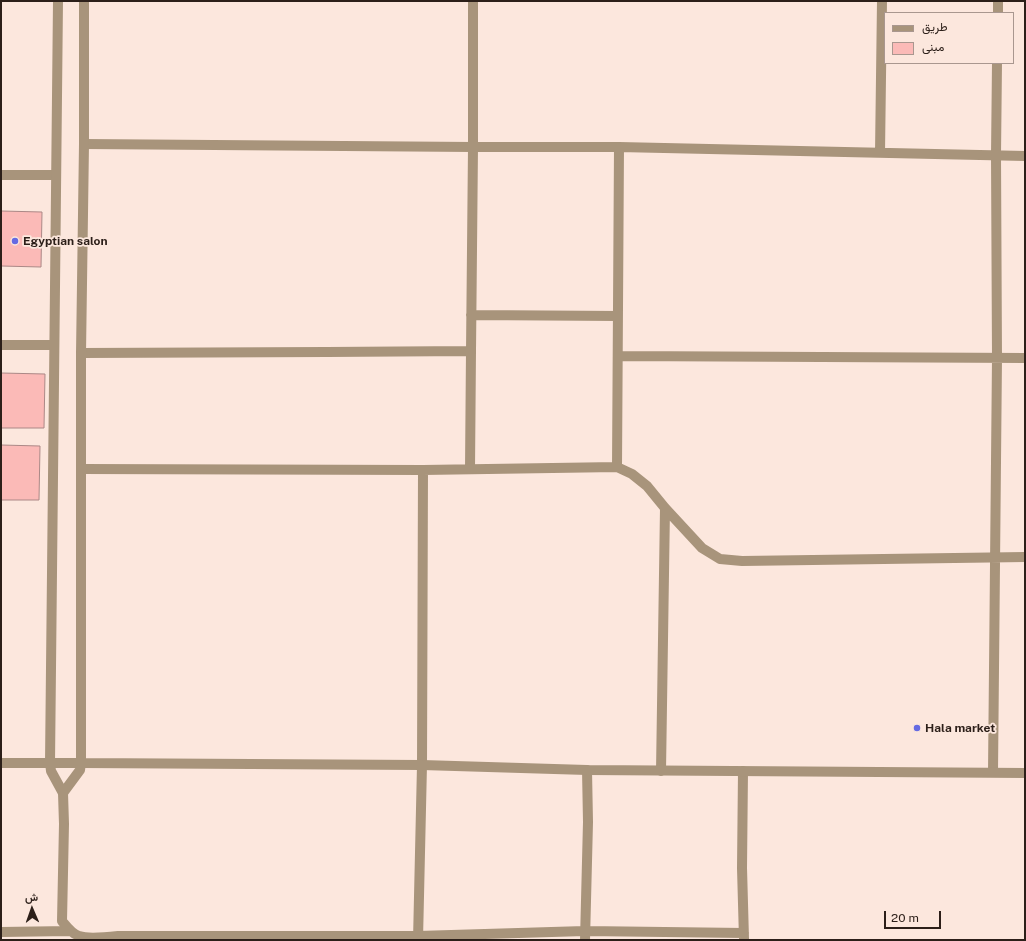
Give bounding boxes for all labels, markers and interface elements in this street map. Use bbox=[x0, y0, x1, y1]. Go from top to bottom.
legend bbox=[884, 12, 1014, 64]
text: طريق bbox=[922, 20, 947, 34]
text: مبنى bbox=[922, 40, 944, 54]
place label: Egyptian salon bbox=[23, 234, 108, 248]
marker: Egyptian salon bbox=[10, 236, 20, 246]
place label: Hala market bbox=[925, 721, 995, 735]
marker: Hala market bbox=[912, 723, 922, 733]
north arrow bbox=[12, 889, 52, 929]
text: ش bbox=[25, 891, 38, 903]
scale bar bbox=[886, 903, 943, 929]
text: 20 m bbox=[891, 911, 919, 925]

